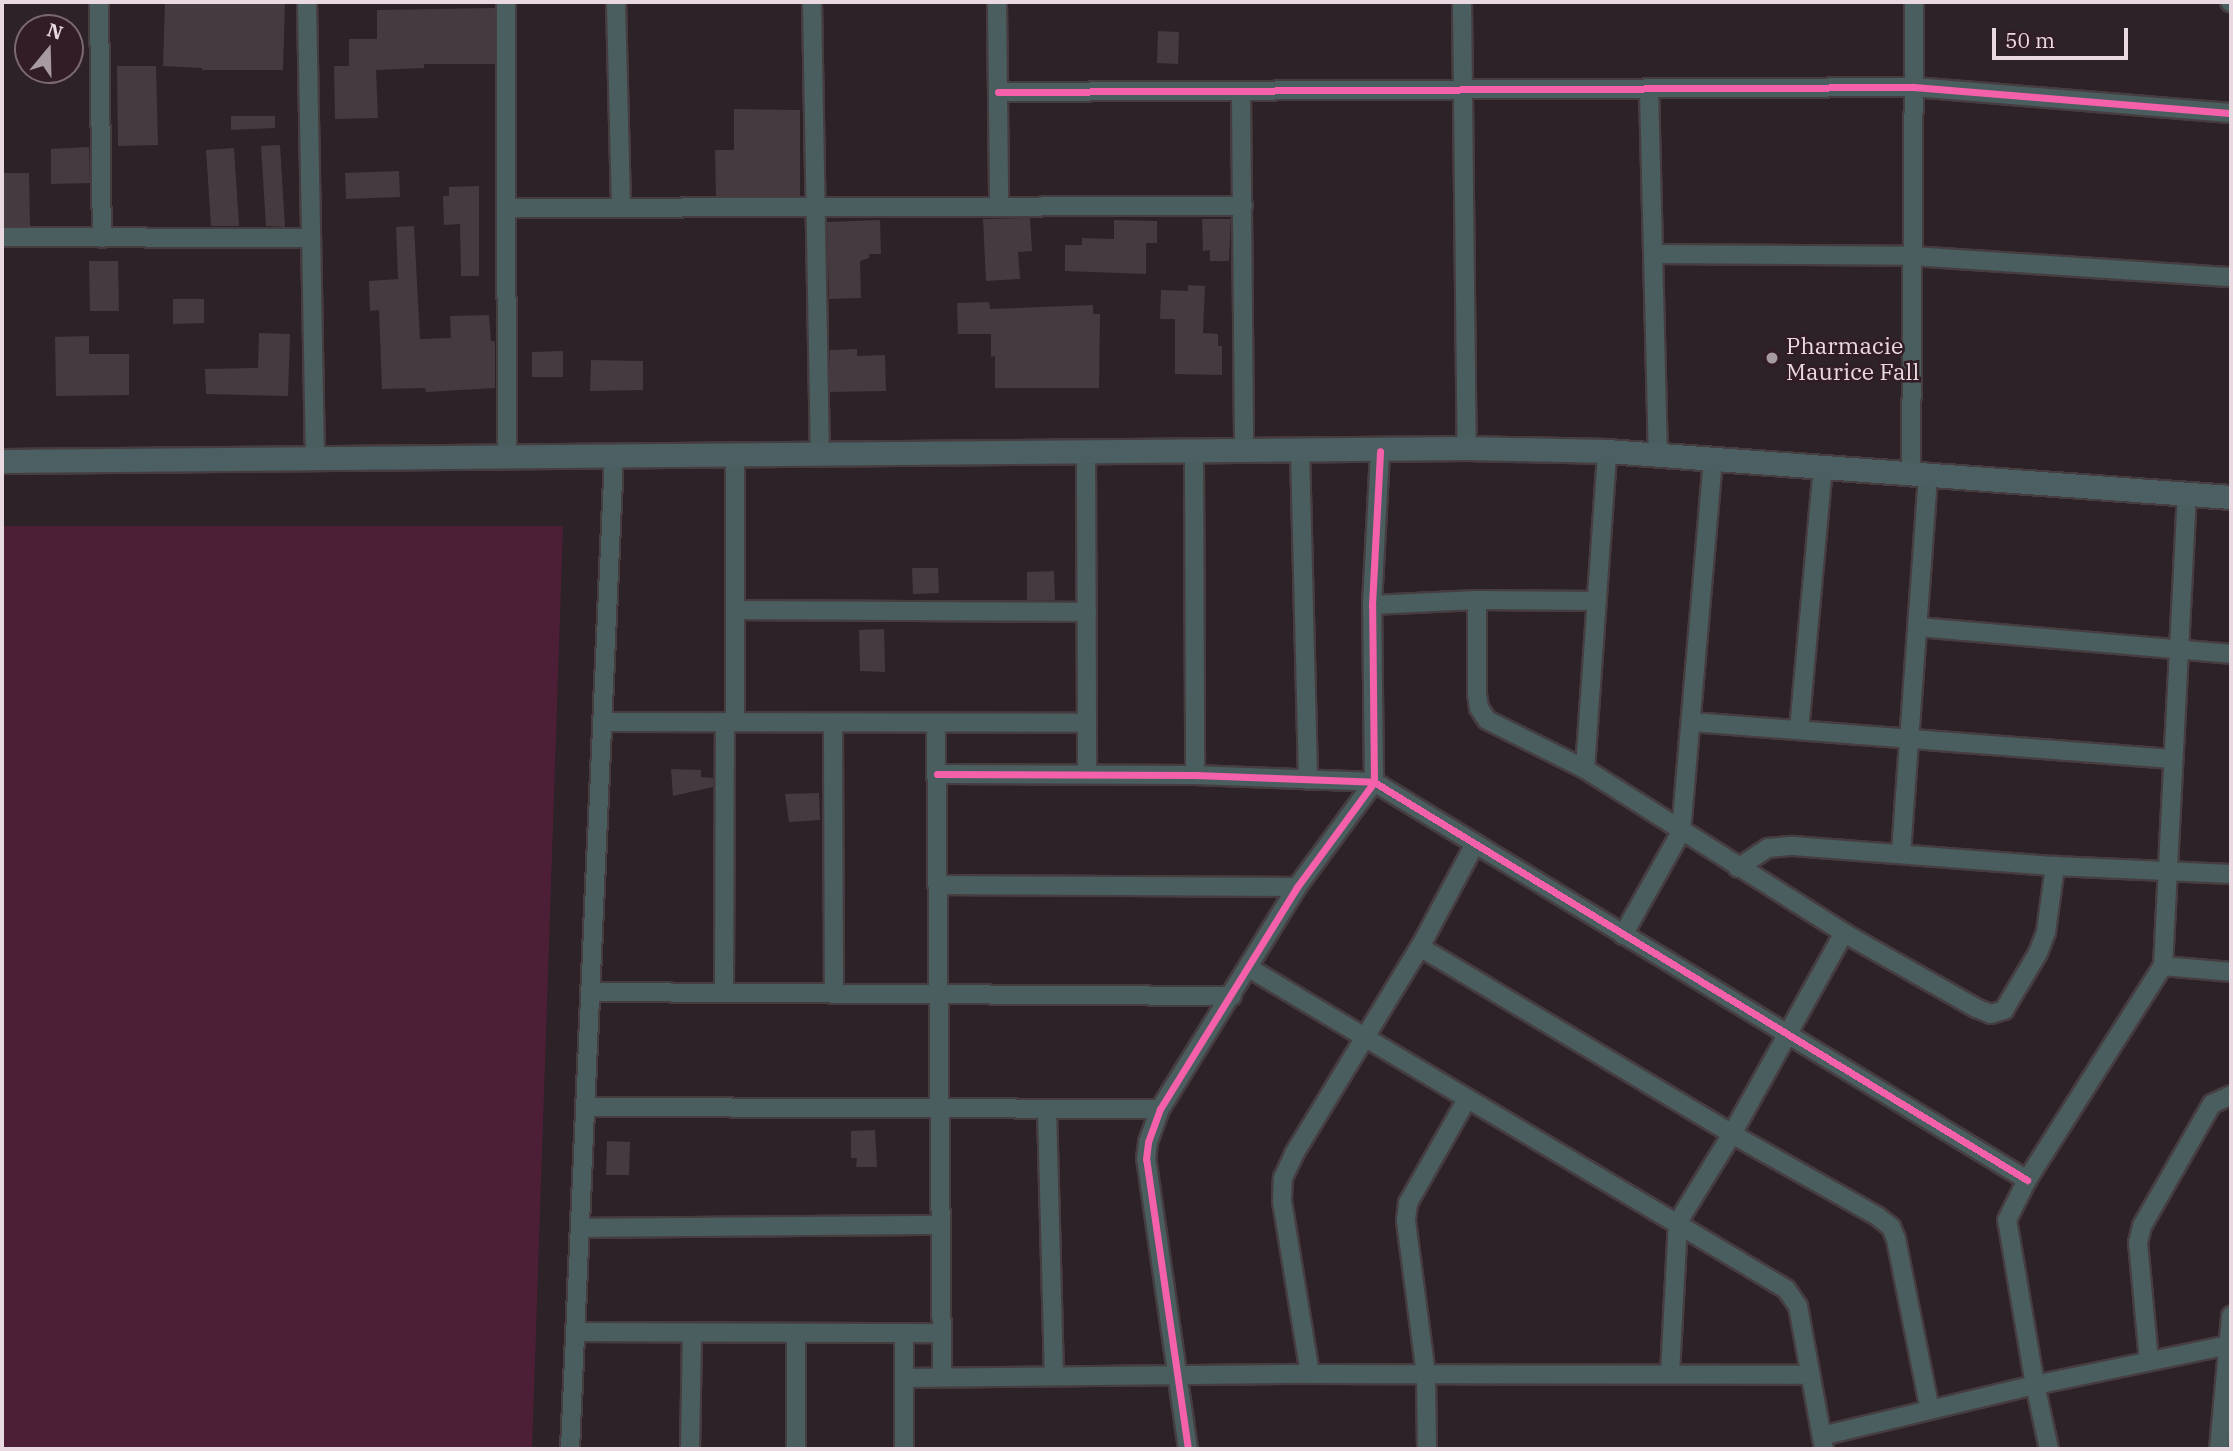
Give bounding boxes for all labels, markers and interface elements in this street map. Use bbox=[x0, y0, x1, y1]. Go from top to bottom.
north arrow bbox=[14, 14, 84, 84]
scale bar bbox=[1995, 14, 2132, 58]
text: N bbox=[44, 17, 66, 45]
text: 50 m bbox=[2005, 26, 2055, 54]
place label: Pharmacie Maurice Fall bbox=[1786, 331, 1919, 385]
marker: Pharmacie Maurice Fall bbox=[1764, 350, 1780, 366]

